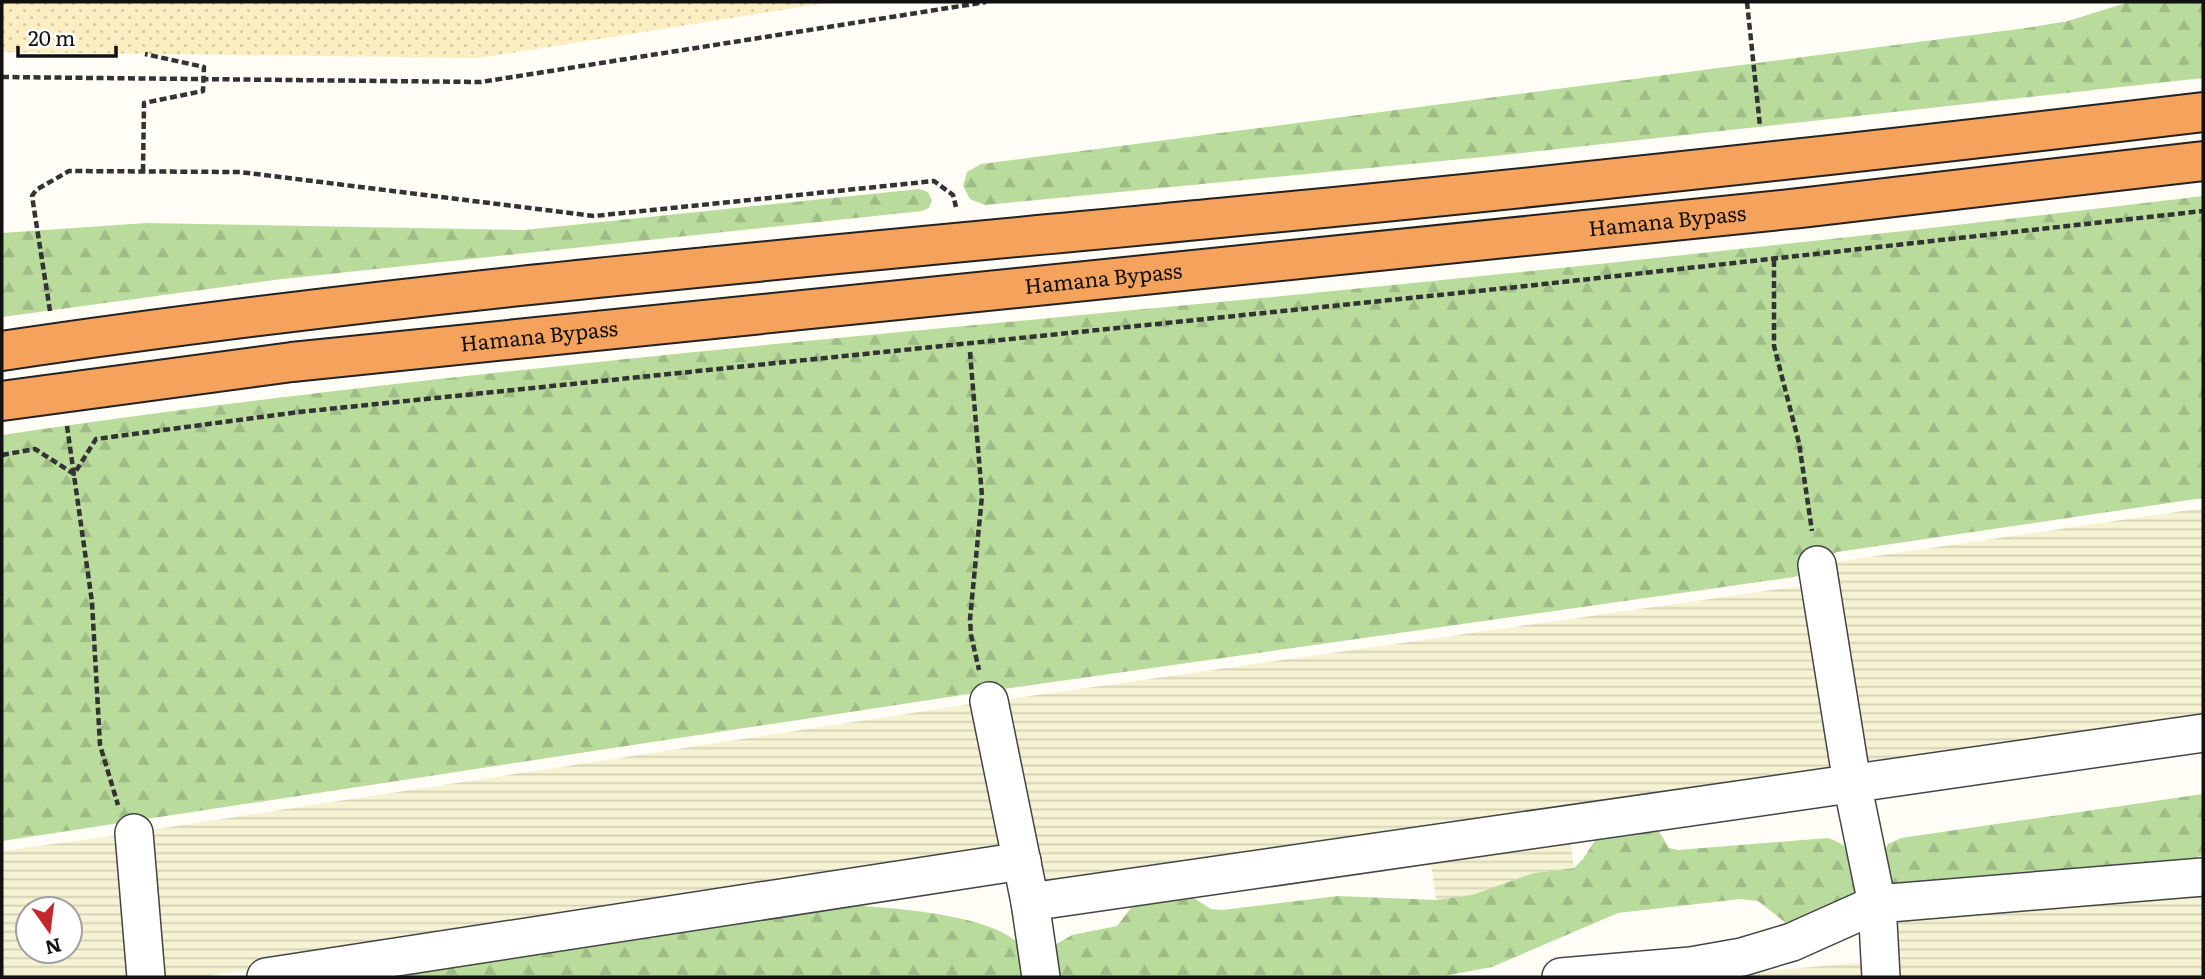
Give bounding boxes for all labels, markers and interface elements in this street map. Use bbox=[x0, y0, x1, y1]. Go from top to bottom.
scale bar bbox=[18, 14, 116, 58]
text: 20 m bbox=[28, 21, 75, 52]
street label: Hamana Bypass bbox=[1587, 196, 1747, 243]
street label: Hamana Bypass bbox=[1023, 253, 1183, 300]
street label: Hamana Bypass bbox=[459, 311, 619, 358]
north arrow bbox=[14, 895, 84, 965]
text: N bbox=[42, 932, 64, 963]

